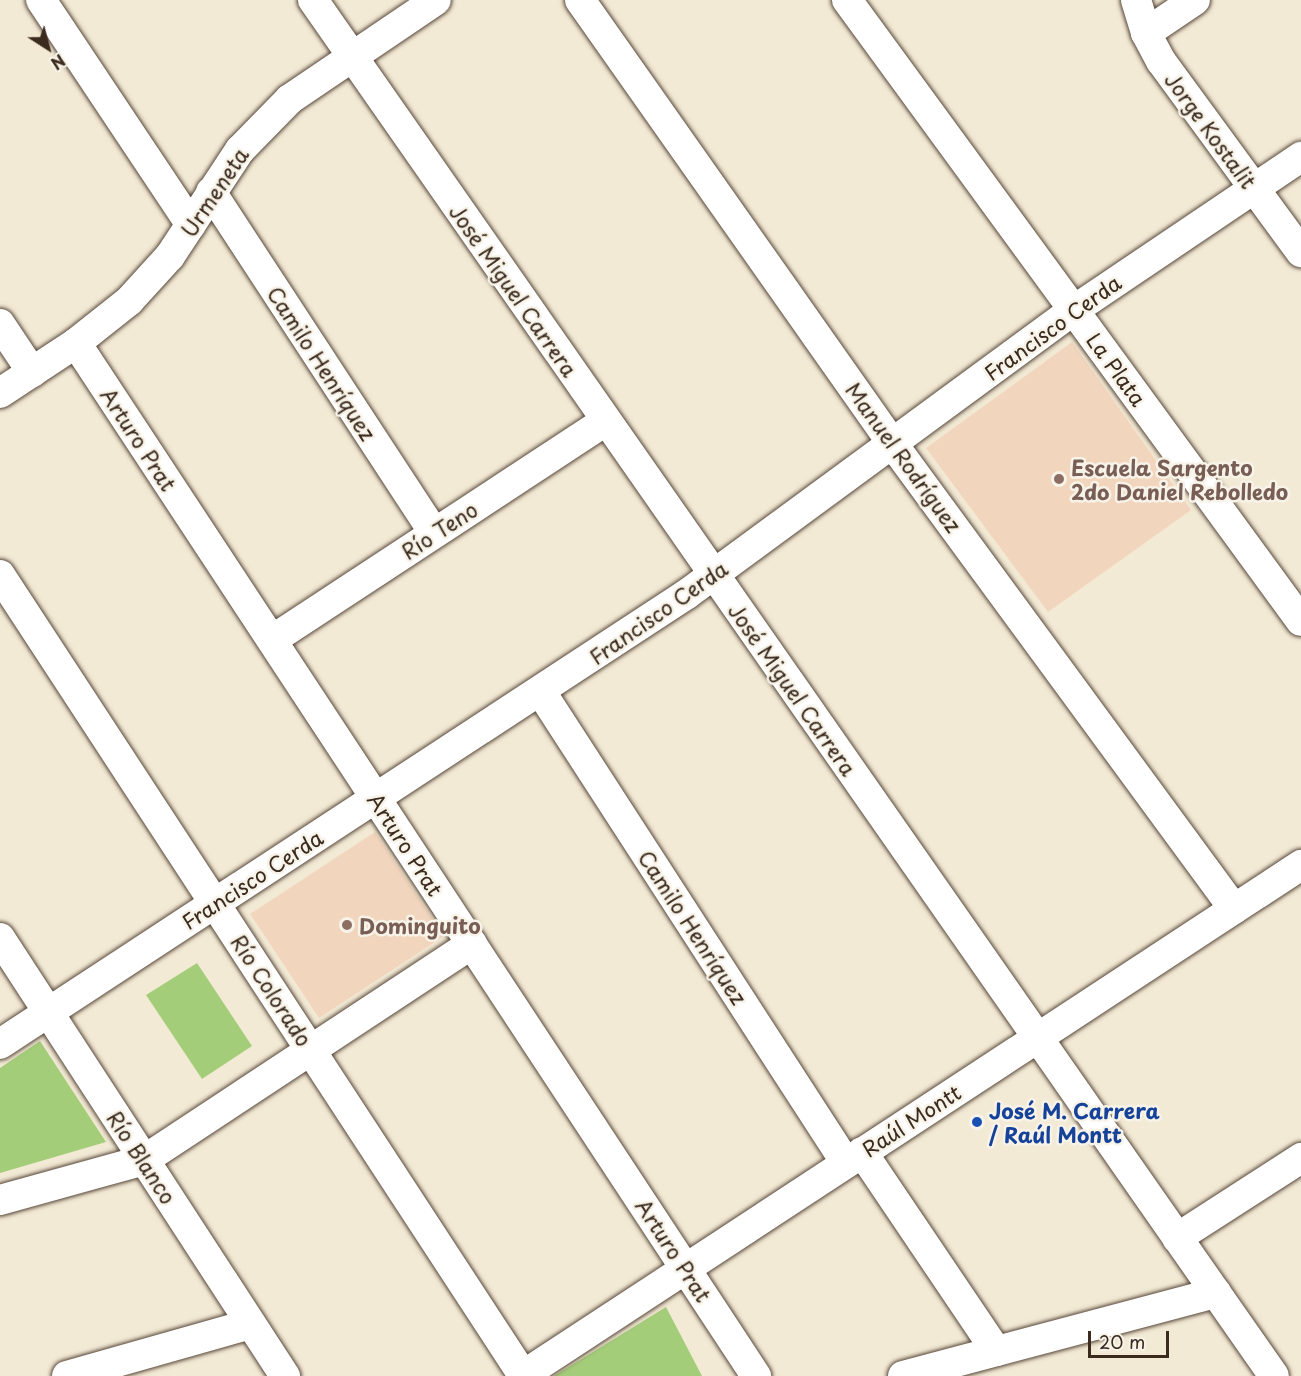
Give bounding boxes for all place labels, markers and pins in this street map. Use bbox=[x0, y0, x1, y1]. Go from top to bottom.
place label: Escuela Sargento 2do Daniel Rebolledo bbox=[1071, 454, 1291, 504]
marker: Escuela Sargento 2do Daniel Rebolledo bbox=[1052, 472, 1066, 486]
place label: Dominguito bbox=[359, 912, 481, 938]
marker: Dominguito bbox=[340, 918, 354, 932]
place label: José M. Carrera / Raúl Montt bbox=[989, 1097, 1161, 1147]
marker: José M. Carrera / Raúl Montt bbox=[970, 1115, 984, 1129]

